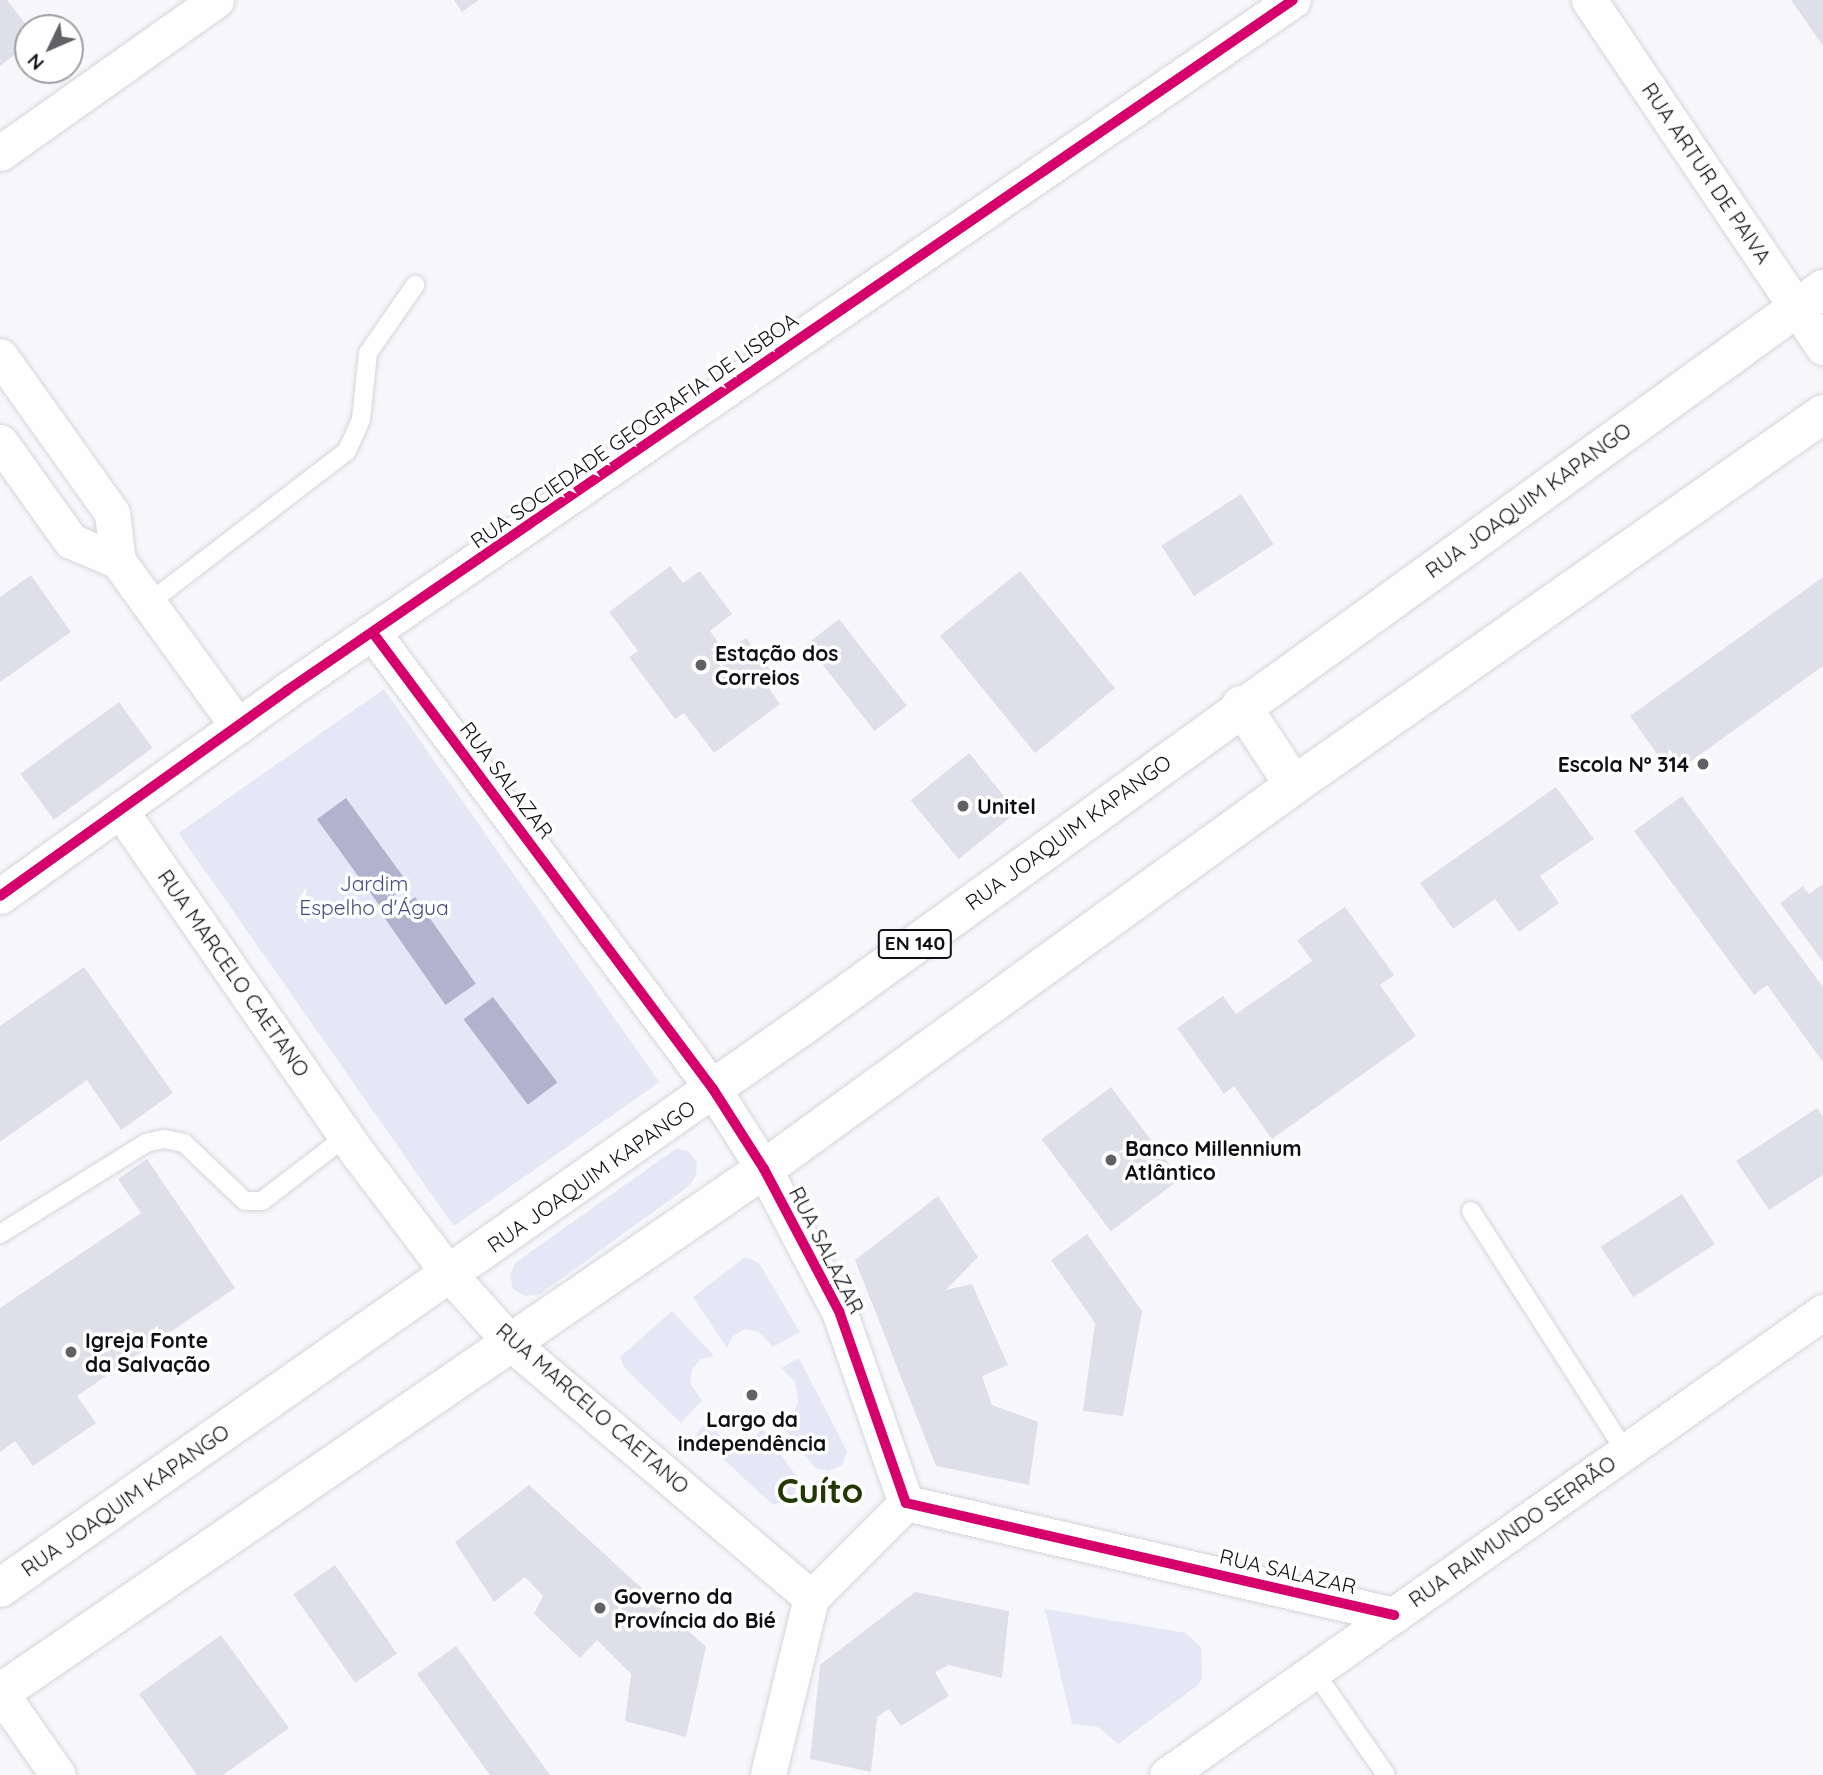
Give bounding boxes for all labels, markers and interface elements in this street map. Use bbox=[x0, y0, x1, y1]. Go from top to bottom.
north arrow bbox=[14, 14, 84, 84]
text: N bbox=[22, 49, 49, 76]
street label: RUA ARTUR DE PAIVA bbox=[1637, 78, 1777, 268]
street label: RUA SOCIEDADE GEOGRAFIA DE LISBOA bbox=[466, 307, 802, 553]
street label: RUA JOAQUIM KAPANGO bbox=[1420, 417, 1636, 583]
place label: Estação dos Correios bbox=[715, 640, 838, 690]
marker: Estação dos Correios bbox=[693, 657, 709, 673]
street label: RUA SALAZAR bbox=[455, 717, 559, 843]
street label: RUA JOAQUIM KAPANGO bbox=[960, 749, 1176, 915]
place label: Escola Nº 314 bbox=[1558, 751, 1689, 777]
marker: Escola Nº 314 bbox=[1695, 756, 1711, 772]
place label: Unitel bbox=[977, 793, 1036, 819]
marker: Unitel bbox=[955, 798, 971, 814]
street label: RUA MARCELO CAETANO bbox=[153, 865, 315, 1081]
park label: Jardim Espelho d'Água bbox=[299, 870, 449, 920]
road number: EN 140 bbox=[876, 928, 954, 960]
street label: RUA JOAQUIM KAPANGO bbox=[482, 1095, 700, 1257]
place label: Banco Millennium Atlântico bbox=[1125, 1135, 1302, 1185]
marker: Banco Millennium Atlântico bbox=[1103, 1152, 1119, 1168]
street label: RUA SALAZAR bbox=[784, 1182, 870, 1318]
street label: RUA MARCELO CAETANO bbox=[491, 1317, 695, 1499]
place label: Igreja Fonte da Salvação bbox=[85, 1327, 210, 1377]
marker: Igreja Fonte da Salvação bbox=[63, 1344, 79, 1360]
marker: Largo da independência bbox=[744, 1387, 760, 1403]
place label: Largo da independência bbox=[678, 1406, 826, 1456]
street label: RUA JOAQUIM KAPANGO bbox=[16, 1419, 234, 1581]
street label: RUA RAIMUNDO SERRÃO bbox=[1404, 1450, 1620, 1612]
district label: Cuíto bbox=[777, 1469, 863, 1511]
street label: RUA SALAZAR bbox=[1217, 1543, 1359, 1599]
place label: Governo da Província do Bié bbox=[614, 1583, 776, 1633]
marker: Governo da Província do Bié bbox=[592, 1600, 608, 1616]

